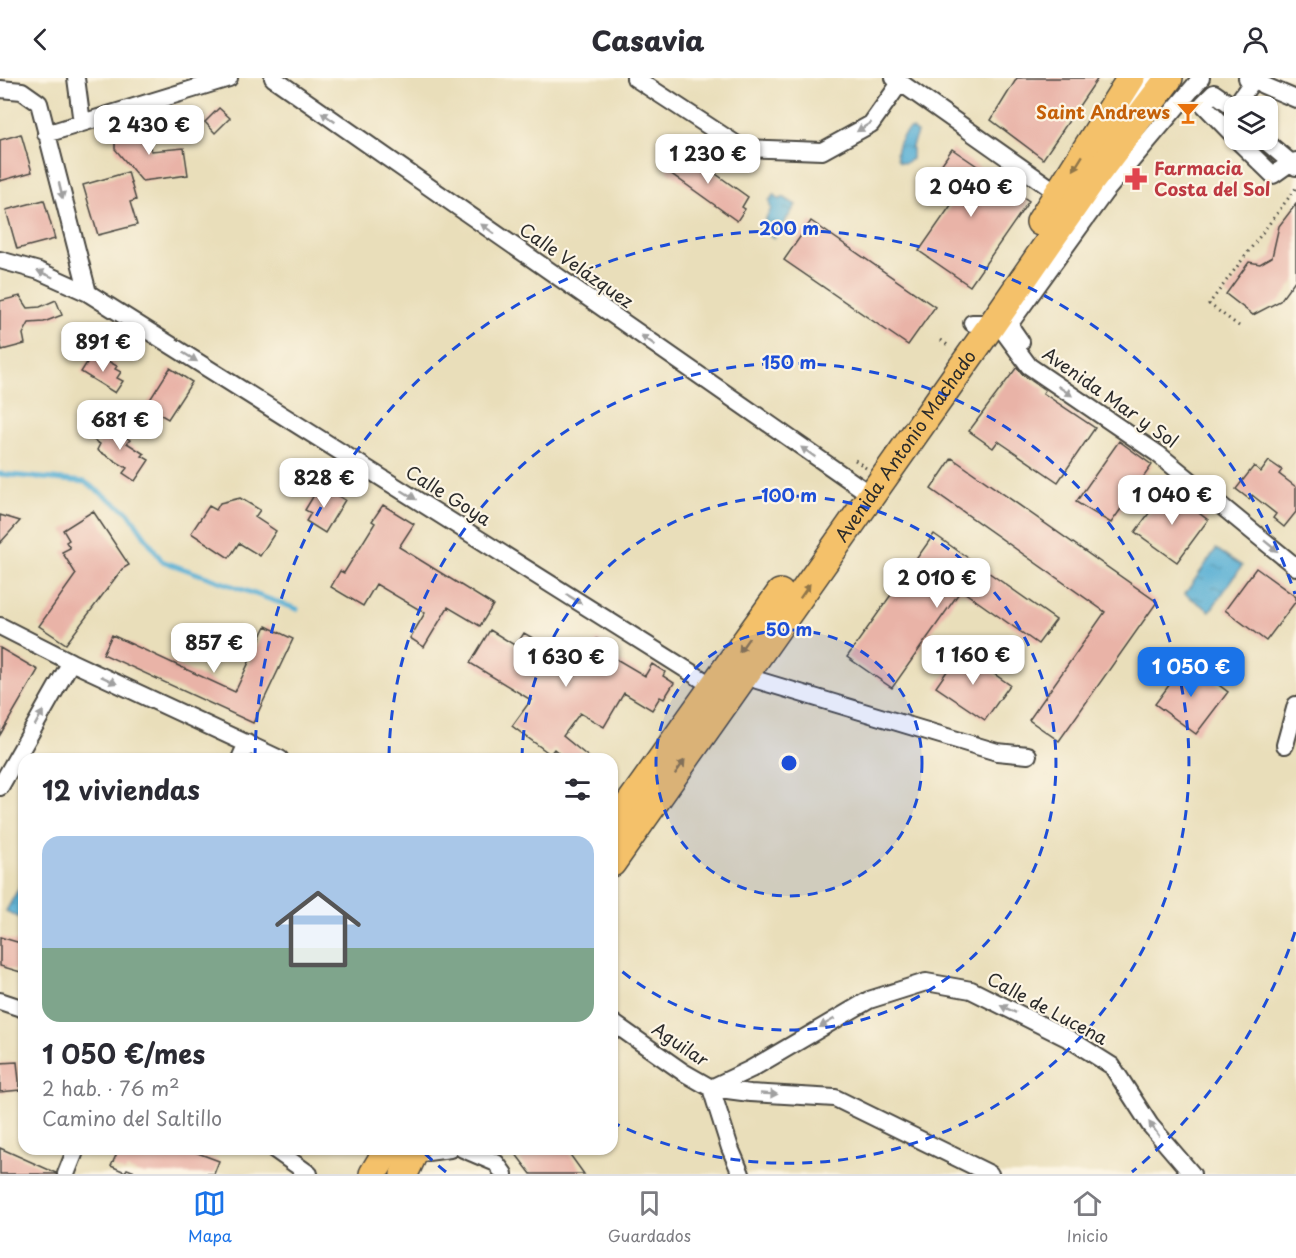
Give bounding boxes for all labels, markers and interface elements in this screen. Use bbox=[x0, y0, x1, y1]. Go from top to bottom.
text: Casavia bbox=[591, 19, 705, 60]
icon: back bbox=[24, 23, 57, 56]
icon: person bbox=[1239, 23, 1272, 56]
map controls bbox=[1224, 96, 1278, 150]
button: layers bbox=[1224, 96, 1278, 150]
place label: Saint Andrews bbox=[1036, 98, 1170, 125]
bar icon: Saint Andrews bbox=[1175, 100, 1201, 126]
pin: 2 430 € bbox=[94, 105, 204, 156]
text: 2 430 € bbox=[108, 109, 190, 139]
one-way arrow bbox=[321, 111, 337, 123]
one-way arrow bbox=[855, 122, 872, 133]
pin: 1 230 € bbox=[653, 134, 763, 185]
text: 1 230 € bbox=[669, 138, 747, 168]
place label: Farmacia Costa del Sol bbox=[1154, 154, 1270, 202]
one-way arrow bbox=[1072, 155, 1083, 171]
pharmacy icon: Farmacia Costa del Sol bbox=[1123, 166, 1149, 192]
pin: 2 040 € bbox=[916, 167, 1026, 218]
text: 2 040 € bbox=[929, 171, 1013, 201]
one-way arrow bbox=[57, 182, 66, 200]
text: 200 m bbox=[759, 214, 819, 241]
street label: Calle Velázquez bbox=[514, 215, 640, 314]
one-way arrow bbox=[481, 223, 497, 235]
one-way arrow bbox=[35, 269, 53, 279]
pin: 891 € bbox=[61, 322, 145, 373]
text: 891 € bbox=[75, 326, 131, 356]
one-way arrow bbox=[641, 334, 657, 346]
street label: Avenida Mar y Sol bbox=[1038, 340, 1184, 454]
street label: Avenida Antonio Machado bbox=[828, 344, 982, 547]
text: 150 m bbox=[762, 348, 816, 375]
one-way arrow bbox=[182, 352, 198, 363]
one-way arrow bbox=[1057, 385, 1073, 397]
pin: 681 € bbox=[78, 400, 162, 451]
text: 681 € bbox=[91, 404, 149, 434]
one-way arrow bbox=[801, 446, 817, 458]
pin: 828 € bbox=[282, 458, 366, 509]
street label: Calle Goya bbox=[401, 458, 497, 532]
text: 828 € bbox=[293, 462, 355, 492]
pin: 1 040 € bbox=[1117, 475, 1227, 526]
text: 1 040 € bbox=[1132, 479, 1212, 509]
text: 100 m bbox=[761, 481, 817, 508]
one-way arrow bbox=[400, 489, 417, 500]
one-way arrow bbox=[1263, 540, 1279, 553]
pin: 2 010 € bbox=[882, 558, 992, 609]
text: 2 010 € bbox=[897, 562, 977, 592]
one-way arrow bbox=[798, 583, 810, 599]
one-way arrow bbox=[565, 593, 582, 604]
text: 50 m bbox=[766, 615, 812, 642]
pin: 857 € bbox=[172, 623, 256, 674]
text: 857 € bbox=[185, 627, 243, 657]
pin: 1 160 € bbox=[918, 635, 1028, 686]
one-way arrow bbox=[738, 636, 750, 652]
pin: 1 630 € bbox=[511, 637, 621, 688]
text: 1 160 € bbox=[936, 639, 1010, 669]
text: 1 630 € bbox=[527, 641, 605, 671]
pin: 1 050 € bbox=[1136, 647, 1246, 698]
text: 1 050 € bbox=[1152, 651, 1230, 681]
one-way arrow bbox=[100, 675, 117, 684]
one-way arrow bbox=[34, 709, 44, 726]
centre of rings bbox=[779, 753, 799, 773]
one-way arrow bbox=[674, 760, 686, 776]
text: 12 viviendas bbox=[42, 770, 200, 809]
icon: filters bbox=[561, 773, 594, 806]
icon: home bbox=[264, 875, 372, 983]
street label: Calle de Lucena bbox=[983, 964, 1114, 1051]
one-way arrow bbox=[999, 1004, 1017, 1014]
street label: Aguilar bbox=[647, 1015, 715, 1073]
one-way arrow bbox=[819, 1018, 835, 1029]
text: 1 050 €/mes bbox=[42, 1034, 205, 1073]
text: 2 hab. · 76 m² bbox=[42, 1073, 179, 1103]
one-way arrow bbox=[759, 1090, 778, 1099]
text: Camino del Saltillo bbox=[42, 1103, 222, 1133]
one-way arrow bbox=[1148, 1122, 1160, 1138]
tab: Mapa bbox=[188, 1187, 232, 1247]
tab: Guardados bbox=[608, 1187, 691, 1247]
tab: Inicio bbox=[1067, 1187, 1108, 1247]

